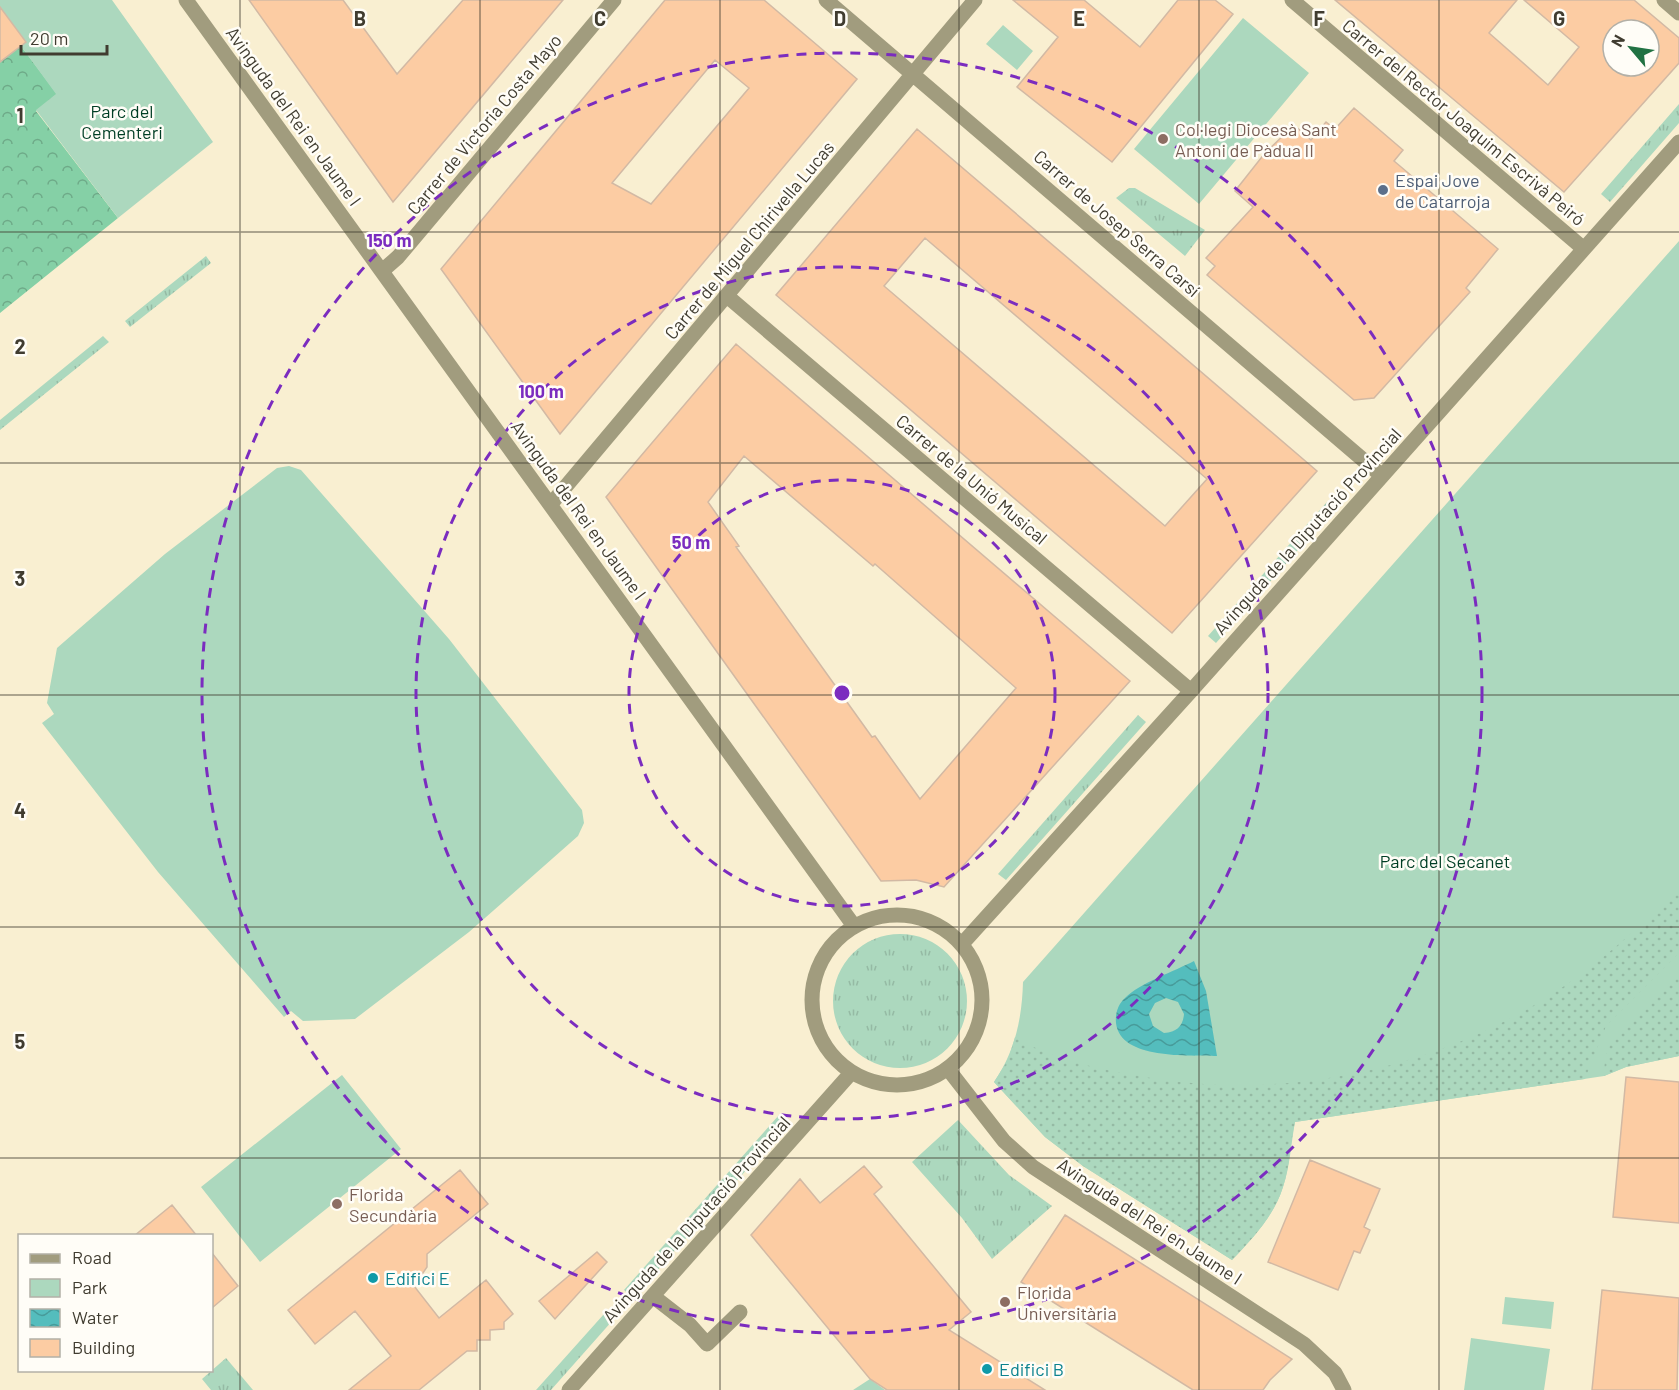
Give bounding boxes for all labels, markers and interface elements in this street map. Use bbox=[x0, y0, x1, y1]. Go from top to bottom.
text: B bbox=[354, 6, 366, 30]
text: C bbox=[594, 6, 606, 30]
text: D bbox=[834, 6, 846, 30]
text: E bbox=[1073, 6, 1085, 30]
text: F bbox=[1313, 6, 1325, 30]
text: G bbox=[1553, 6, 1565, 30]
street label: Carrer del Rector Joaquim Escrivà Peiró bbox=[1338, 14, 1590, 230]
scale bar bbox=[21, 18, 106, 56]
north arrow bbox=[1601, 18, 1661, 78]
street label: Avinguda del Rei en Jaume I bbox=[222, 22, 366, 210]
text: 20 m bbox=[30, 27, 68, 49]
street label: Carrer de Victoria Costa Mayo bbox=[402, 29, 566, 219]
text: N bbox=[1607, 31, 1628, 50]
park label: Parc del Cementeri bbox=[81, 100, 163, 143]
text: 1 bbox=[16, 103, 24, 127]
place label: Col·legi Diocesà Sant Antoni de Pàdua II bbox=[1175, 118, 1337, 161]
marker: Col·legi Diocesà Sant Antoni de Pàdua II bbox=[1156, 132, 1170, 146]
street label: Carrer de Miguel Chirivella Lucas bbox=[660, 136, 838, 344]
street label: Carrer de Josep Serra Carsí bbox=[1030, 145, 1205, 301]
place label: Espai Jove de Catarroja bbox=[1395, 169, 1490, 212]
marker: Espai Jove de Catarroja bbox=[1376, 183, 1390, 197]
text: 150 m bbox=[367, 229, 411, 251]
text: 2 bbox=[14, 334, 26, 358]
text: 100 m bbox=[518, 380, 564, 402]
street label: Carrer de la Unió Musical bbox=[892, 409, 1052, 549]
street label: Avinguda del Rei en Jaume I bbox=[507, 416, 651, 604]
street label: Avinguda de la Diputació Provincial bbox=[1209, 423, 1405, 639]
text: 50 m bbox=[672, 531, 710, 553]
text: 3 bbox=[15, 566, 25, 590]
centre of rings bbox=[832, 683, 852, 703]
text: 4 bbox=[14, 798, 26, 822]
park label: Parc del Secanet bbox=[1380, 850, 1510, 872]
text: 5 bbox=[15, 1029, 26, 1053]
street label: Avinguda de la Diputació Provincial bbox=[598, 1111, 794, 1327]
street label: Avinguda del Rei en Jaume I bbox=[1054, 1153, 1246, 1289]
place label: Florida Secundària bbox=[349, 1183, 437, 1226]
marker: Florida Secundària bbox=[330, 1197, 344, 1211]
legend bbox=[18, 1234, 213, 1372]
text: Road bbox=[72, 1246, 112, 1268]
place label: Edifici E bbox=[385, 1267, 450, 1289]
marker: Edifici E bbox=[366, 1271, 380, 1285]
text: Park bbox=[72, 1276, 107, 1298]
place label: Florida Universitària bbox=[1017, 1281, 1117, 1324]
marker: Florida Universitària bbox=[998, 1295, 1012, 1309]
text: Water bbox=[72, 1306, 119, 1328]
text: Building bbox=[72, 1336, 135, 1358]
place label: Edifici B bbox=[999, 1358, 1064, 1380]
marker: Edifici B bbox=[980, 1362, 994, 1376]

